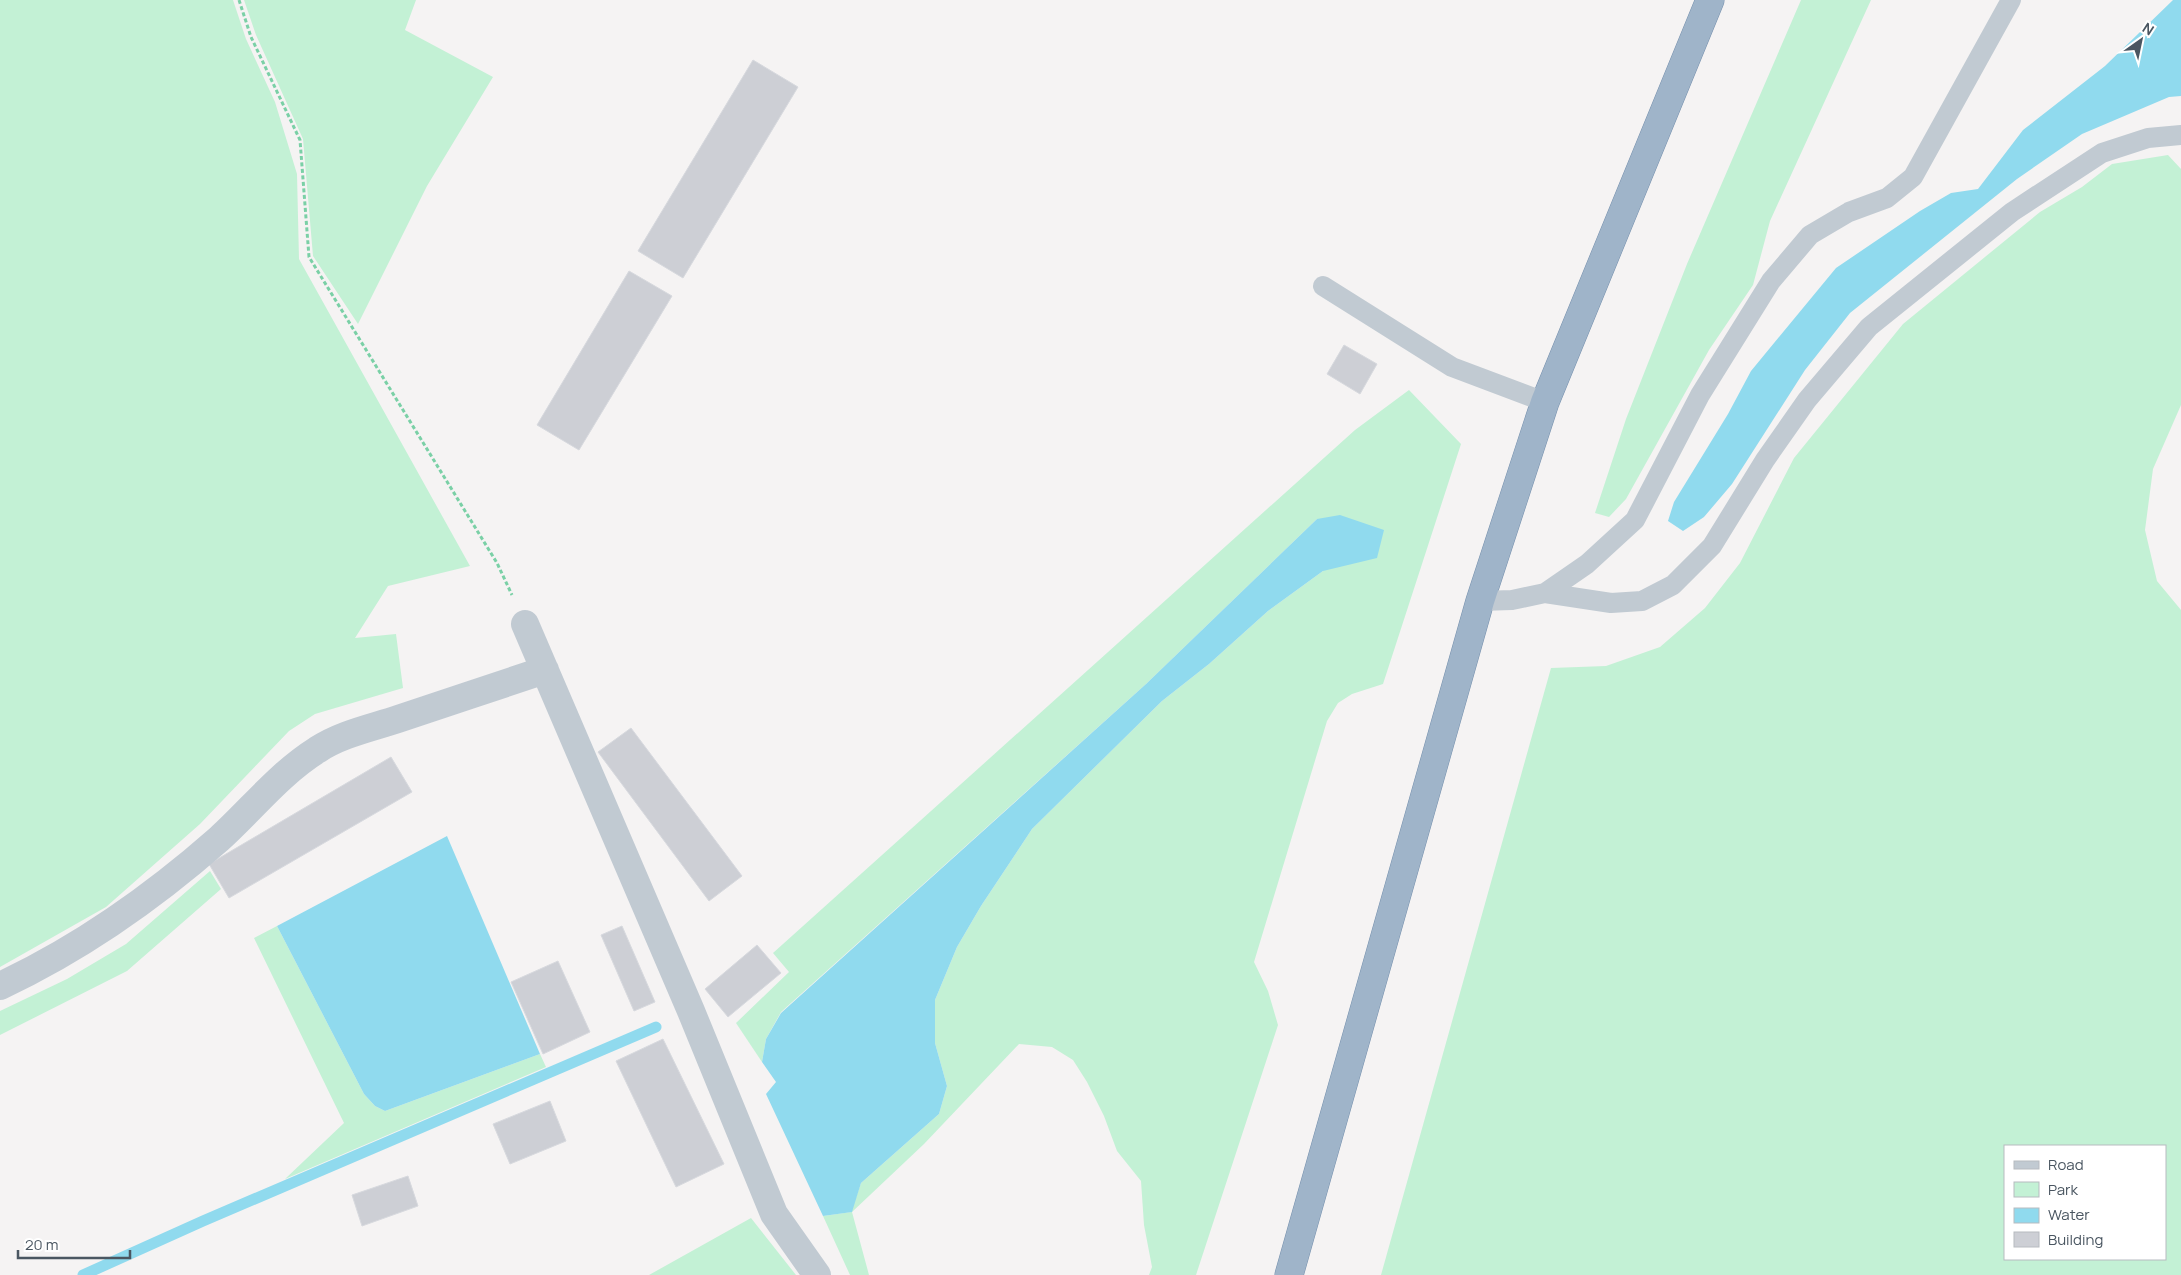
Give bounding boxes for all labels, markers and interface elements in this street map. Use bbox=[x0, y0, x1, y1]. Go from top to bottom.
north arrow bbox=[2116, 15, 2166, 65]
text: N bbox=[2139, 18, 2158, 39]
legend bbox=[2004, 1145, 2166, 1260]
text: Road bbox=[2048, 1154, 2084, 1175]
text: Park bbox=[2048, 1179, 2078, 1200]
text: Water bbox=[2048, 1204, 2090, 1225]
scale bar bbox=[18, 1228, 130, 1260]
text: Building bbox=[2048, 1229, 2103, 1250]
text: 20 m bbox=[25, 1234, 58, 1255]

